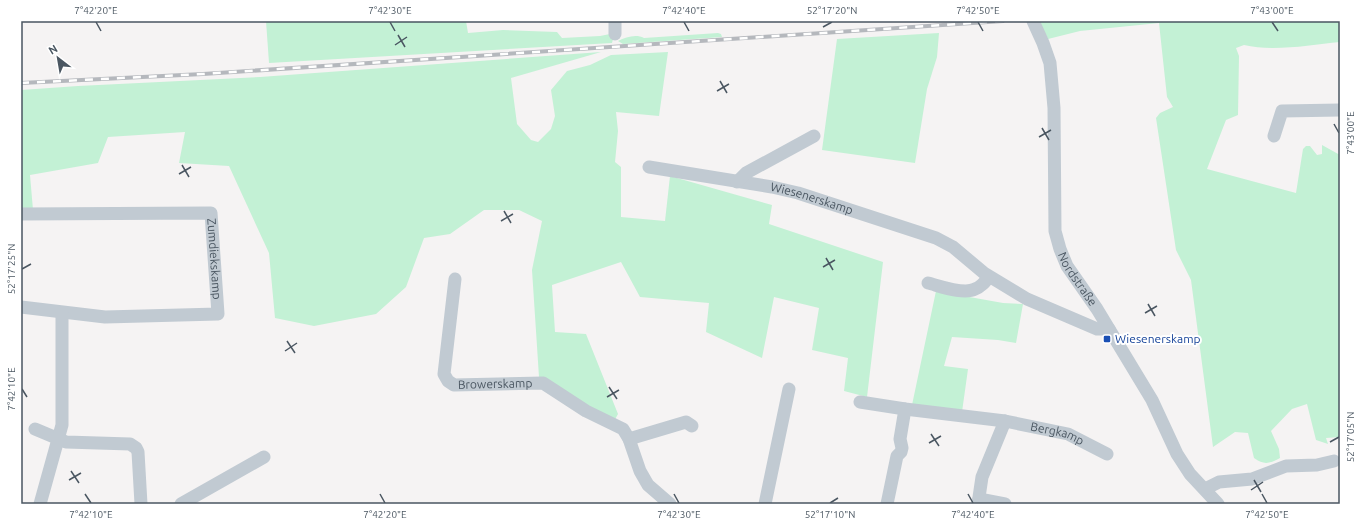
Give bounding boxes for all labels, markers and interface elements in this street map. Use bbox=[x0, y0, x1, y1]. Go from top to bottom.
text: 7°42'20"E bbox=[74, 5, 118, 16]
text: 7°42'30"E bbox=[368, 5, 412, 16]
text: 7°42'40"E bbox=[662, 5, 706, 16]
text: 52°17'20"N bbox=[807, 5, 857, 16]
text: 7°42'50"E bbox=[956, 5, 1000, 16]
text: 7°43'00"E bbox=[1250, 5, 1294, 16]
north arrow bbox=[38, 38, 78, 78]
text: N bbox=[46, 42, 59, 57]
text: 7°43'00"E bbox=[1345, 111, 1356, 155]
street label: Wiesenerskamp bbox=[769, 180, 855, 217]
street label: Zumdiekskamp bbox=[205, 218, 224, 300]
text: 52°17'25"N bbox=[6, 244, 17, 294]
street label: Nordstraße bbox=[1056, 250, 1100, 308]
place label: Wiesenerskamp bbox=[1115, 332, 1201, 345]
marker: Wiesenerskamp bbox=[1102, 334, 1112, 344]
text: 7°42'10"E bbox=[6, 367, 17, 411]
street label: Browerskamp bbox=[458, 376, 532, 391]
text: 52°17'05"N bbox=[1345, 412, 1356, 462]
street label: Bergkamp bbox=[1029, 419, 1086, 447]
text: 7°42'10"E bbox=[69, 509, 113, 520]
text: 7°42'20"E bbox=[363, 509, 407, 520]
text: 7°42'30"E bbox=[657, 509, 701, 520]
text: 52°17'10"N bbox=[805, 509, 855, 520]
text: 7°42'40"E bbox=[951, 509, 995, 520]
text: 7°42'50"E bbox=[1245, 509, 1289, 520]

